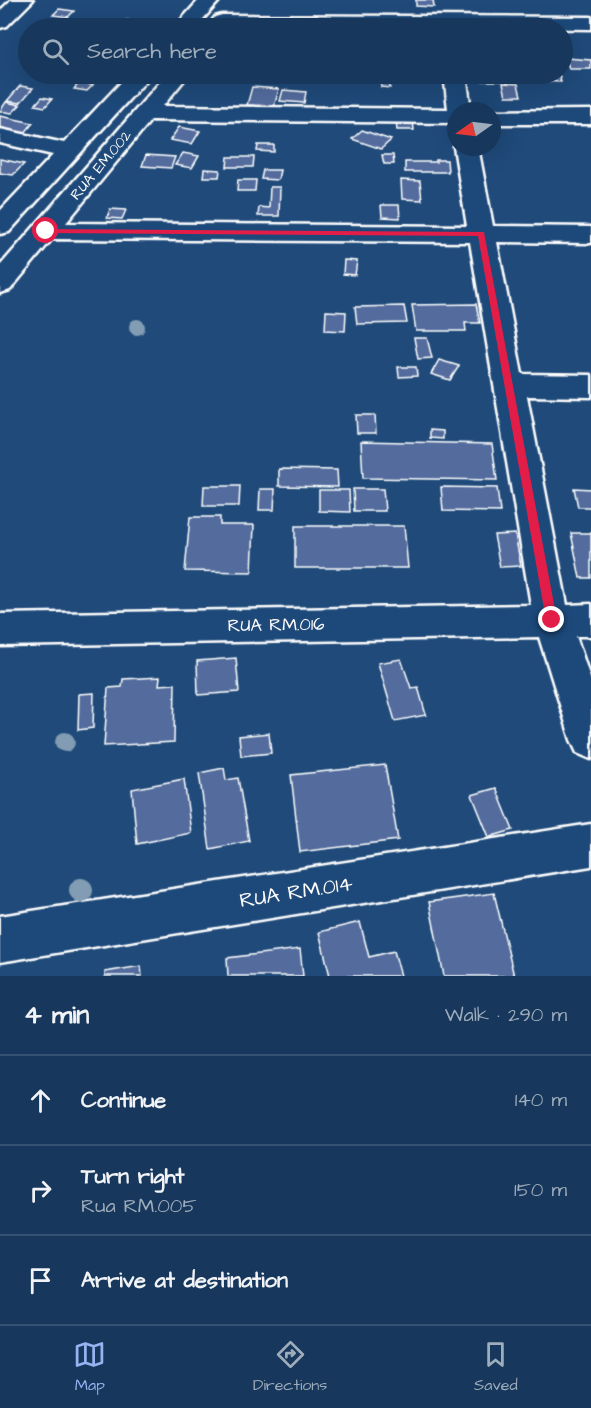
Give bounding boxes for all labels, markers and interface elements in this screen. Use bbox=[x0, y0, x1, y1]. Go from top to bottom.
search box bbox=[18, 18, 573, 84]
icon: search bbox=[39, 35, 72, 68]
text: Search here bbox=[87, 36, 217, 67]
north arrow bbox=[447, 102, 501, 156]
street label: RUA EM.002 bbox=[65, 125, 137, 205]
route start bbox=[32, 217, 58, 243]
route end bbox=[538, 606, 564, 632]
street label: RUA RM.016 bbox=[227, 612, 325, 638]
street label: RUA RM.014 bbox=[237, 869, 355, 915]
text: 4 min bbox=[24, 997, 89, 1033]
text: Walk · 290 m bbox=[445, 1001, 567, 1029]
icon: ahead bbox=[24, 1084, 57, 1117]
text: Continue bbox=[81, 1085, 166, 1116]
text: 140 m bbox=[515, 1086, 567, 1114]
text: Turn right bbox=[81, 1161, 184, 1192]
icon: right bbox=[24, 1174, 57, 1207]
text: 150 m bbox=[514, 1176, 567, 1204]
text: Rua RM.005 bbox=[81, 1192, 197, 1220]
icon: arrive bbox=[24, 1264, 57, 1297]
text: Arrive at destination bbox=[81, 1265, 288, 1296]
tab: Map bbox=[73, 1338, 106, 1396]
tab: Directions bbox=[253, 1338, 327, 1396]
tab: Saved bbox=[474, 1338, 518, 1396]

